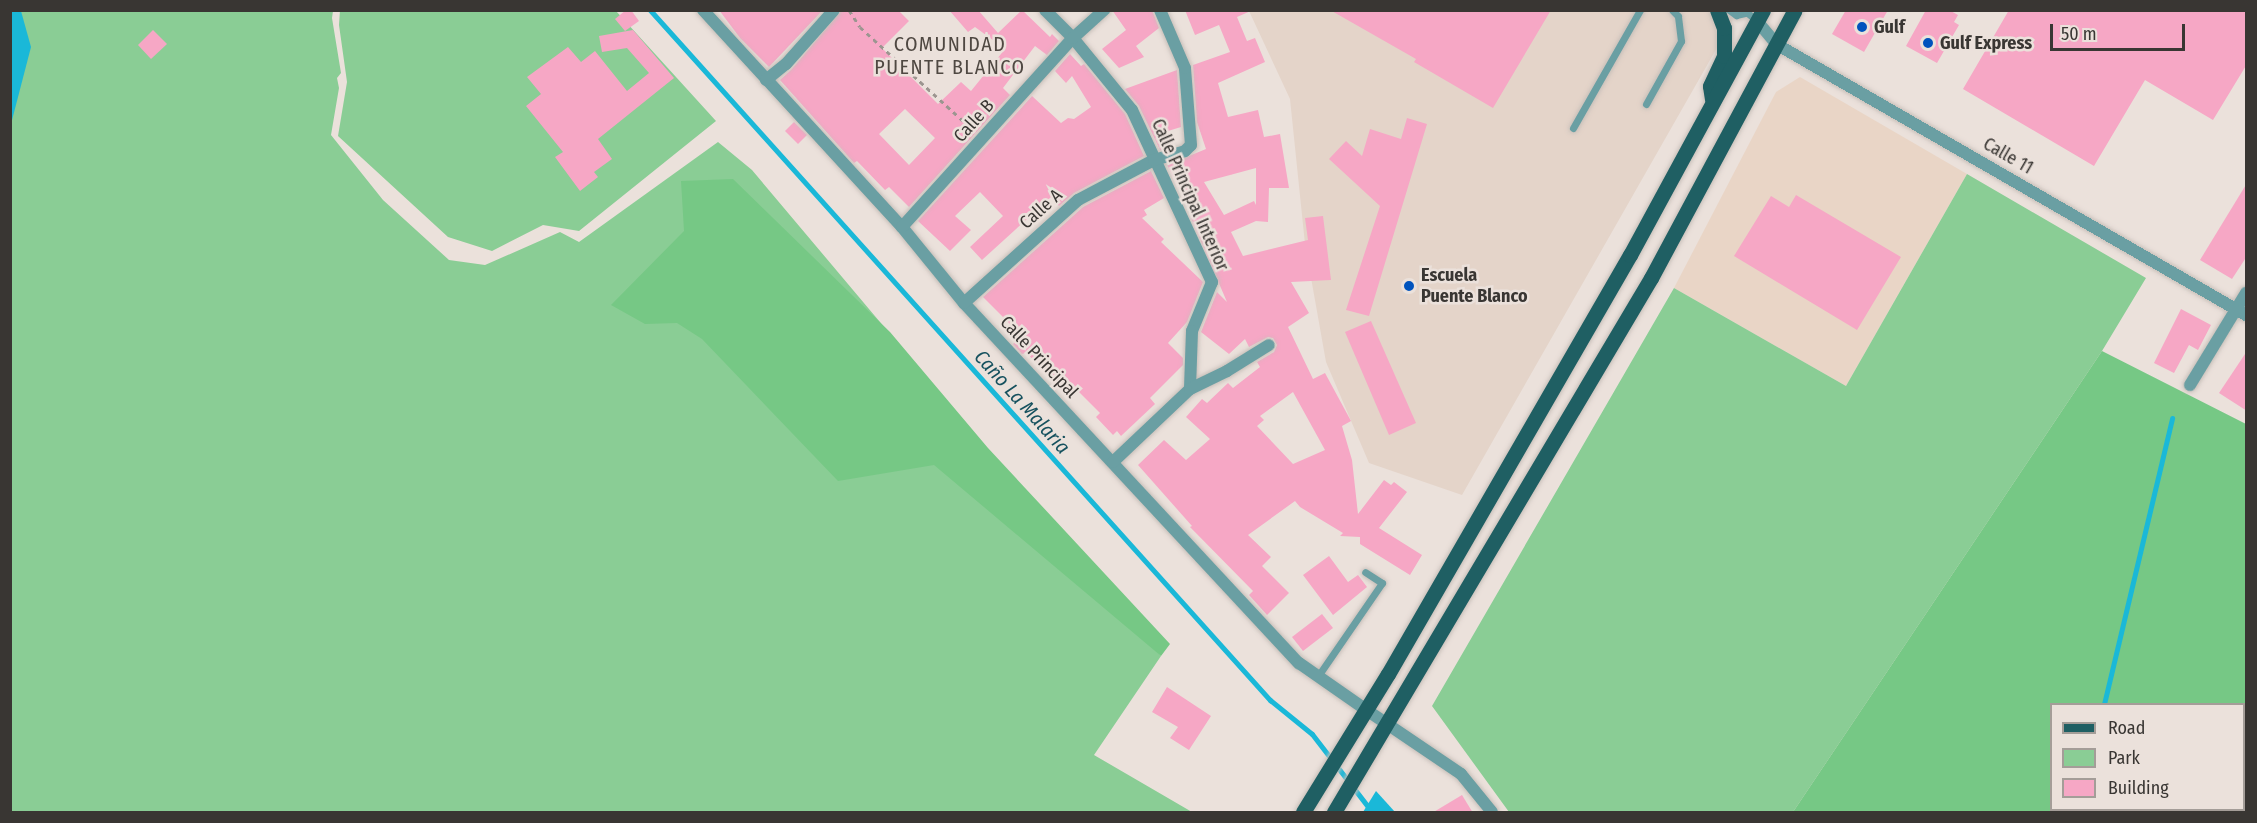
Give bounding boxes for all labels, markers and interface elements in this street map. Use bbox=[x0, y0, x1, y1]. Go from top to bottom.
scale bar bbox=[2053, 12, 2188, 50]
place label: Gulf bbox=[1874, 16, 1905, 38]
marker: Gulf bbox=[1855, 20, 1869, 34]
text: 50 m bbox=[2061, 23, 2097, 45]
district label: COMUNIDAD PUENTE BLANCO bbox=[874, 32, 1026, 79]
place label: Gulf Express bbox=[1940, 32, 2032, 54]
marker: Gulf Express bbox=[1921, 36, 1935, 50]
street label: Calle B bbox=[949, 95, 999, 147]
street label: Calle Principal Interior bbox=[1147, 116, 1233, 274]
street label: Calle 11 bbox=[1979, 133, 2037, 179]
street label: Calle A bbox=[1015, 184, 1067, 234]
place label: Escuela Puente Blanco bbox=[1421, 265, 1528, 308]
marker: Escuela Puente Blanco bbox=[1402, 279, 1416, 293]
street label: Calle Principal bbox=[995, 311, 1083, 403]
water label: Caño La Malaria bbox=[969, 345, 1075, 459]
legend bbox=[2050, 703, 2245, 811]
text: Road bbox=[2108, 717, 2145, 739]
text: Park bbox=[2108, 747, 2140, 769]
text: Building bbox=[2108, 777, 2169, 799]

